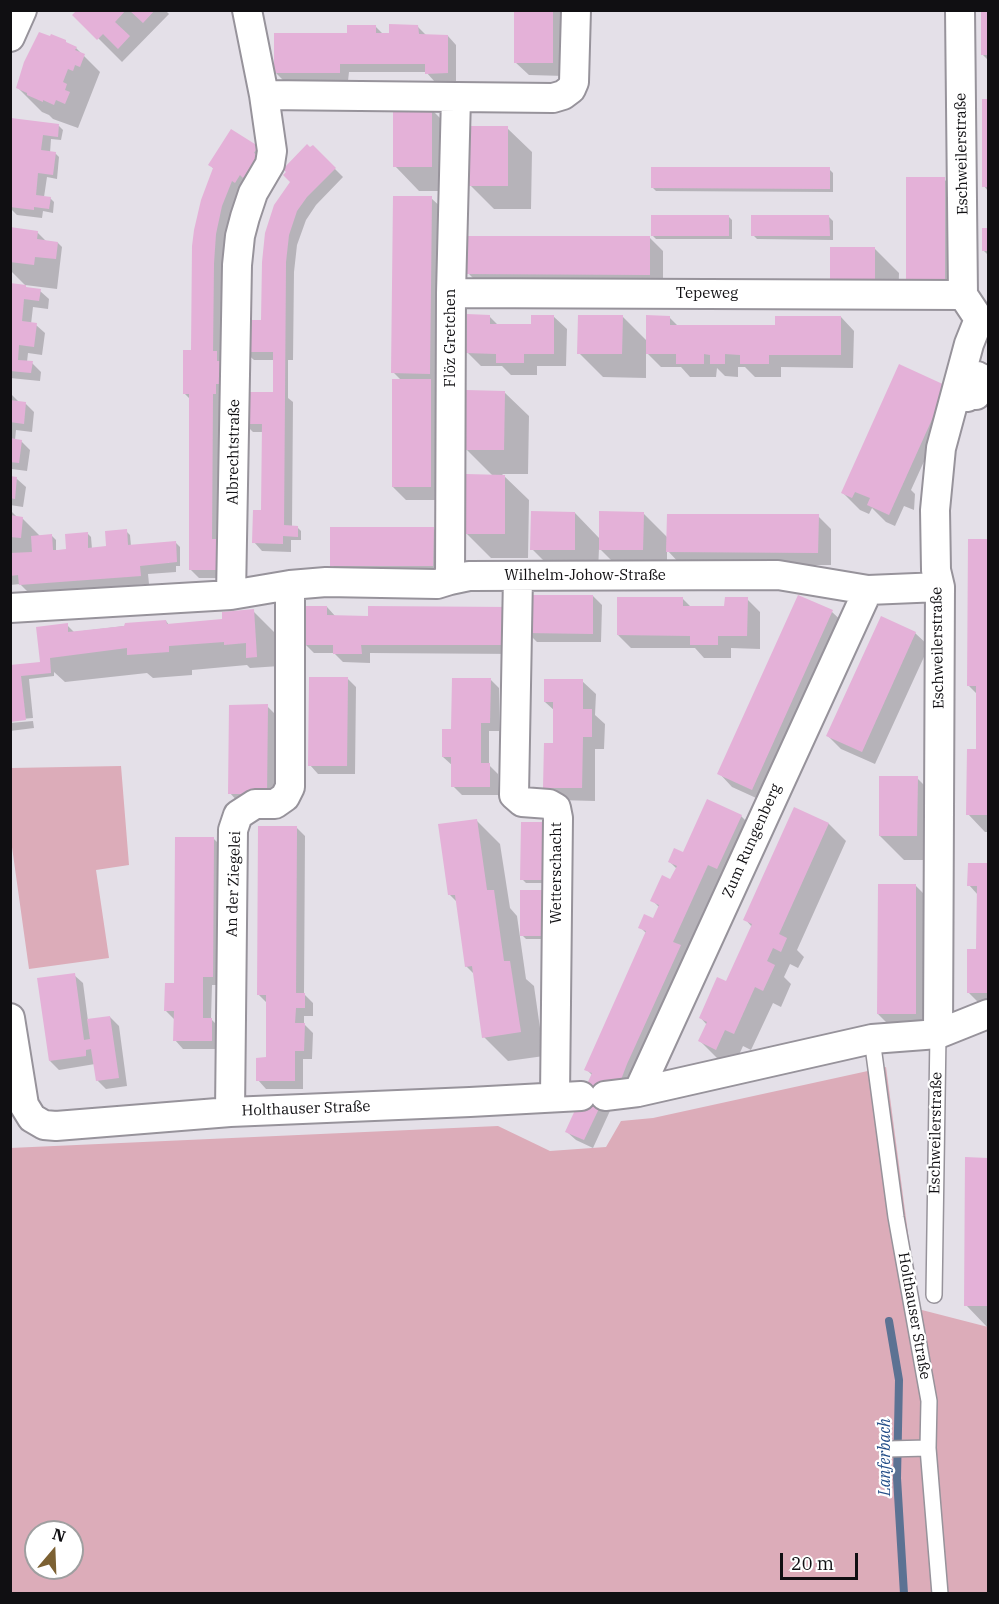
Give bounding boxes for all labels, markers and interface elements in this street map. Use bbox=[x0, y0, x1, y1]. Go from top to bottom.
street label: Eschweilerstraße bbox=[952, 93, 972, 215]
street label: Tepeweg bbox=[676, 285, 738, 303]
street label: Flöz Gretchen bbox=[442, 289, 460, 387]
street label: Albrechtstraße bbox=[224, 399, 244, 505]
street label: Wilhelm-Johow-Straße bbox=[504, 567, 666, 585]
street label: Eschweilerstraße bbox=[928, 587, 948, 709]
street label: Zum Rungenberg bbox=[719, 781, 785, 901]
street label: Wetterschacht bbox=[548, 822, 566, 924]
street label: An der Ziegelei bbox=[223, 831, 245, 937]
street label: Eschweilerstraße bbox=[926, 1072, 946, 1194]
street label: Holthauser Straße bbox=[241, 1098, 371, 1120]
street label: Holthauser Straße bbox=[894, 1251, 934, 1381]
water label: Lanferbach bbox=[875, 1418, 895, 1496]
north arrow bbox=[24, 1520, 84, 1580]
text: N bbox=[50, 1523, 68, 1546]
scale bar bbox=[783, 1541, 861, 1579]
text: 20 m bbox=[791, 1552, 834, 1575]

